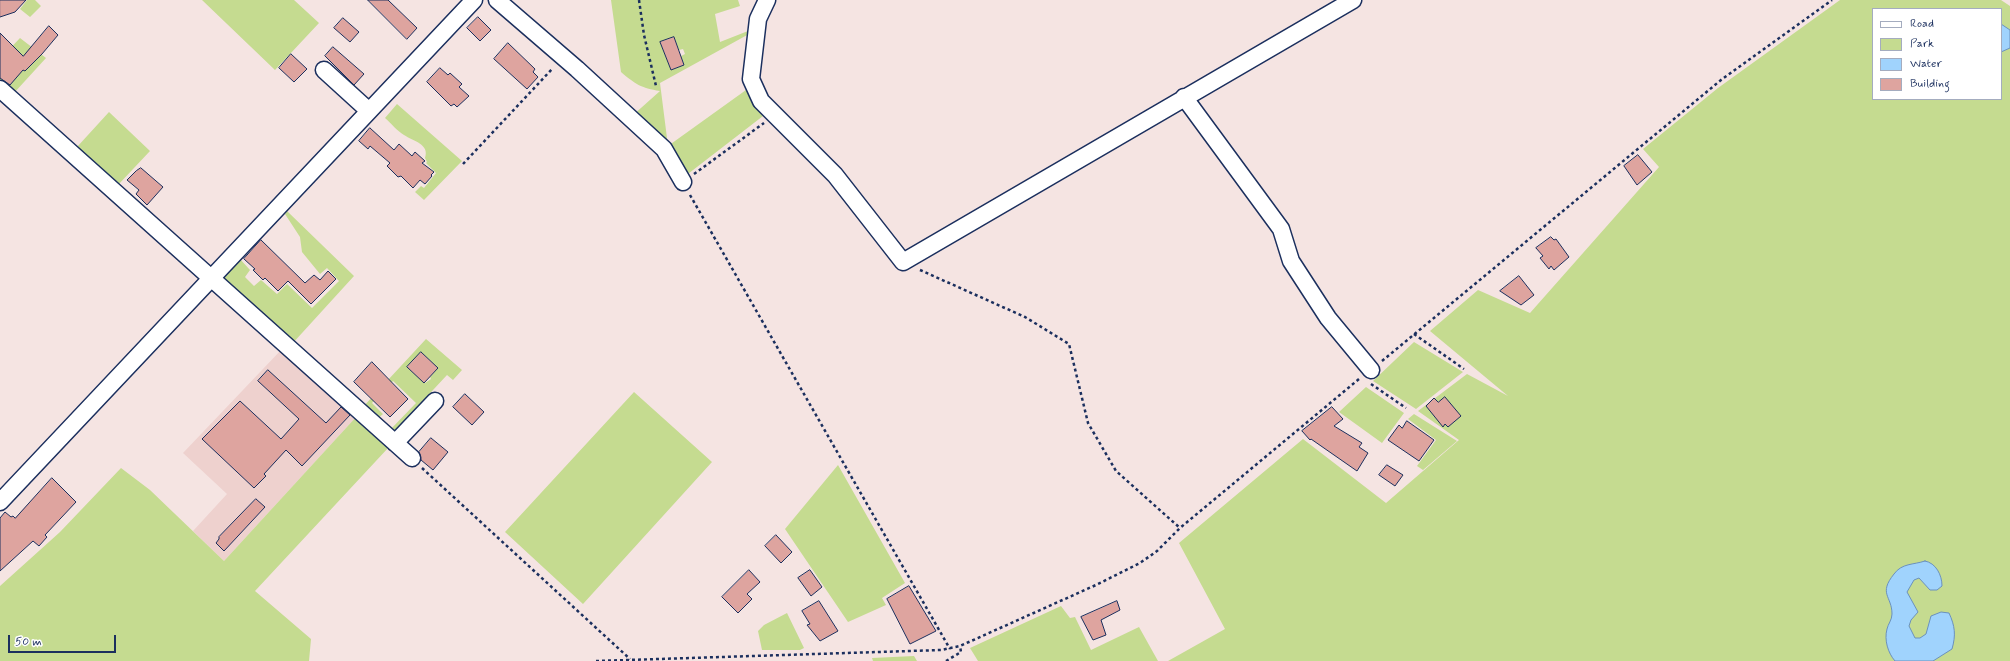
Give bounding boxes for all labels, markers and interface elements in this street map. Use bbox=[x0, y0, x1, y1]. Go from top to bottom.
legend bbox=[1872, 8, 2002, 100]
text: Road bbox=[1910, 16, 1934, 32]
text: Park bbox=[1910, 36, 1934, 52]
text: Water bbox=[1910, 56, 1942, 72]
text: Building bbox=[1910, 76, 1950, 92]
scale bar bbox=[10, 627, 118, 653]
text: 50 m bbox=[15, 634, 42, 650]

